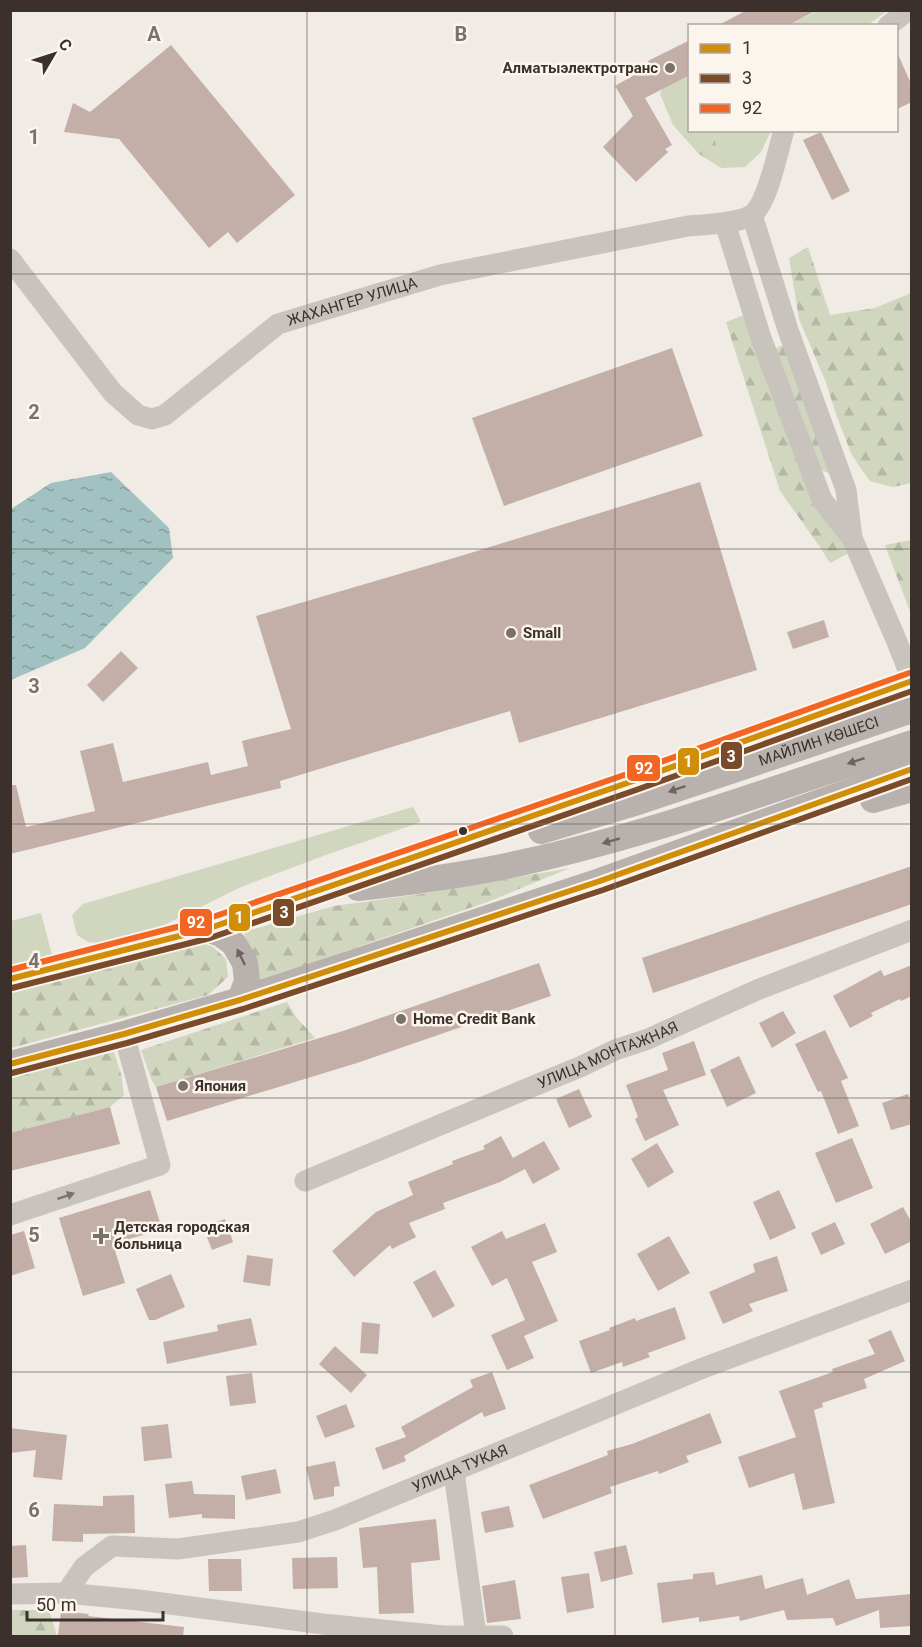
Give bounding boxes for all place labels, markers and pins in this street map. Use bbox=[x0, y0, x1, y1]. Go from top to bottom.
place label: Алматыэлектротранс bbox=[502, 59, 658, 77]
marker: Алматыэлектротранс bbox=[663, 61, 677, 75]
place label: Small bbox=[523, 624, 561, 642]
marker: Small bbox=[504, 626, 518, 640]
unlabelled marker bbox=[457, 825, 469, 837]
place label: Home Credit Bank bbox=[413, 1010, 536, 1028]
marker: Home Credit Bank bbox=[394, 1012, 408, 1026]
place label: Япония bbox=[194, 1077, 246, 1095]
marker: Япония bbox=[176, 1079, 190, 1093]
place label: Детская городская больница bbox=[114, 1218, 250, 1253]
marker: Детская городская больница bbox=[92, 1227, 110, 1245]

